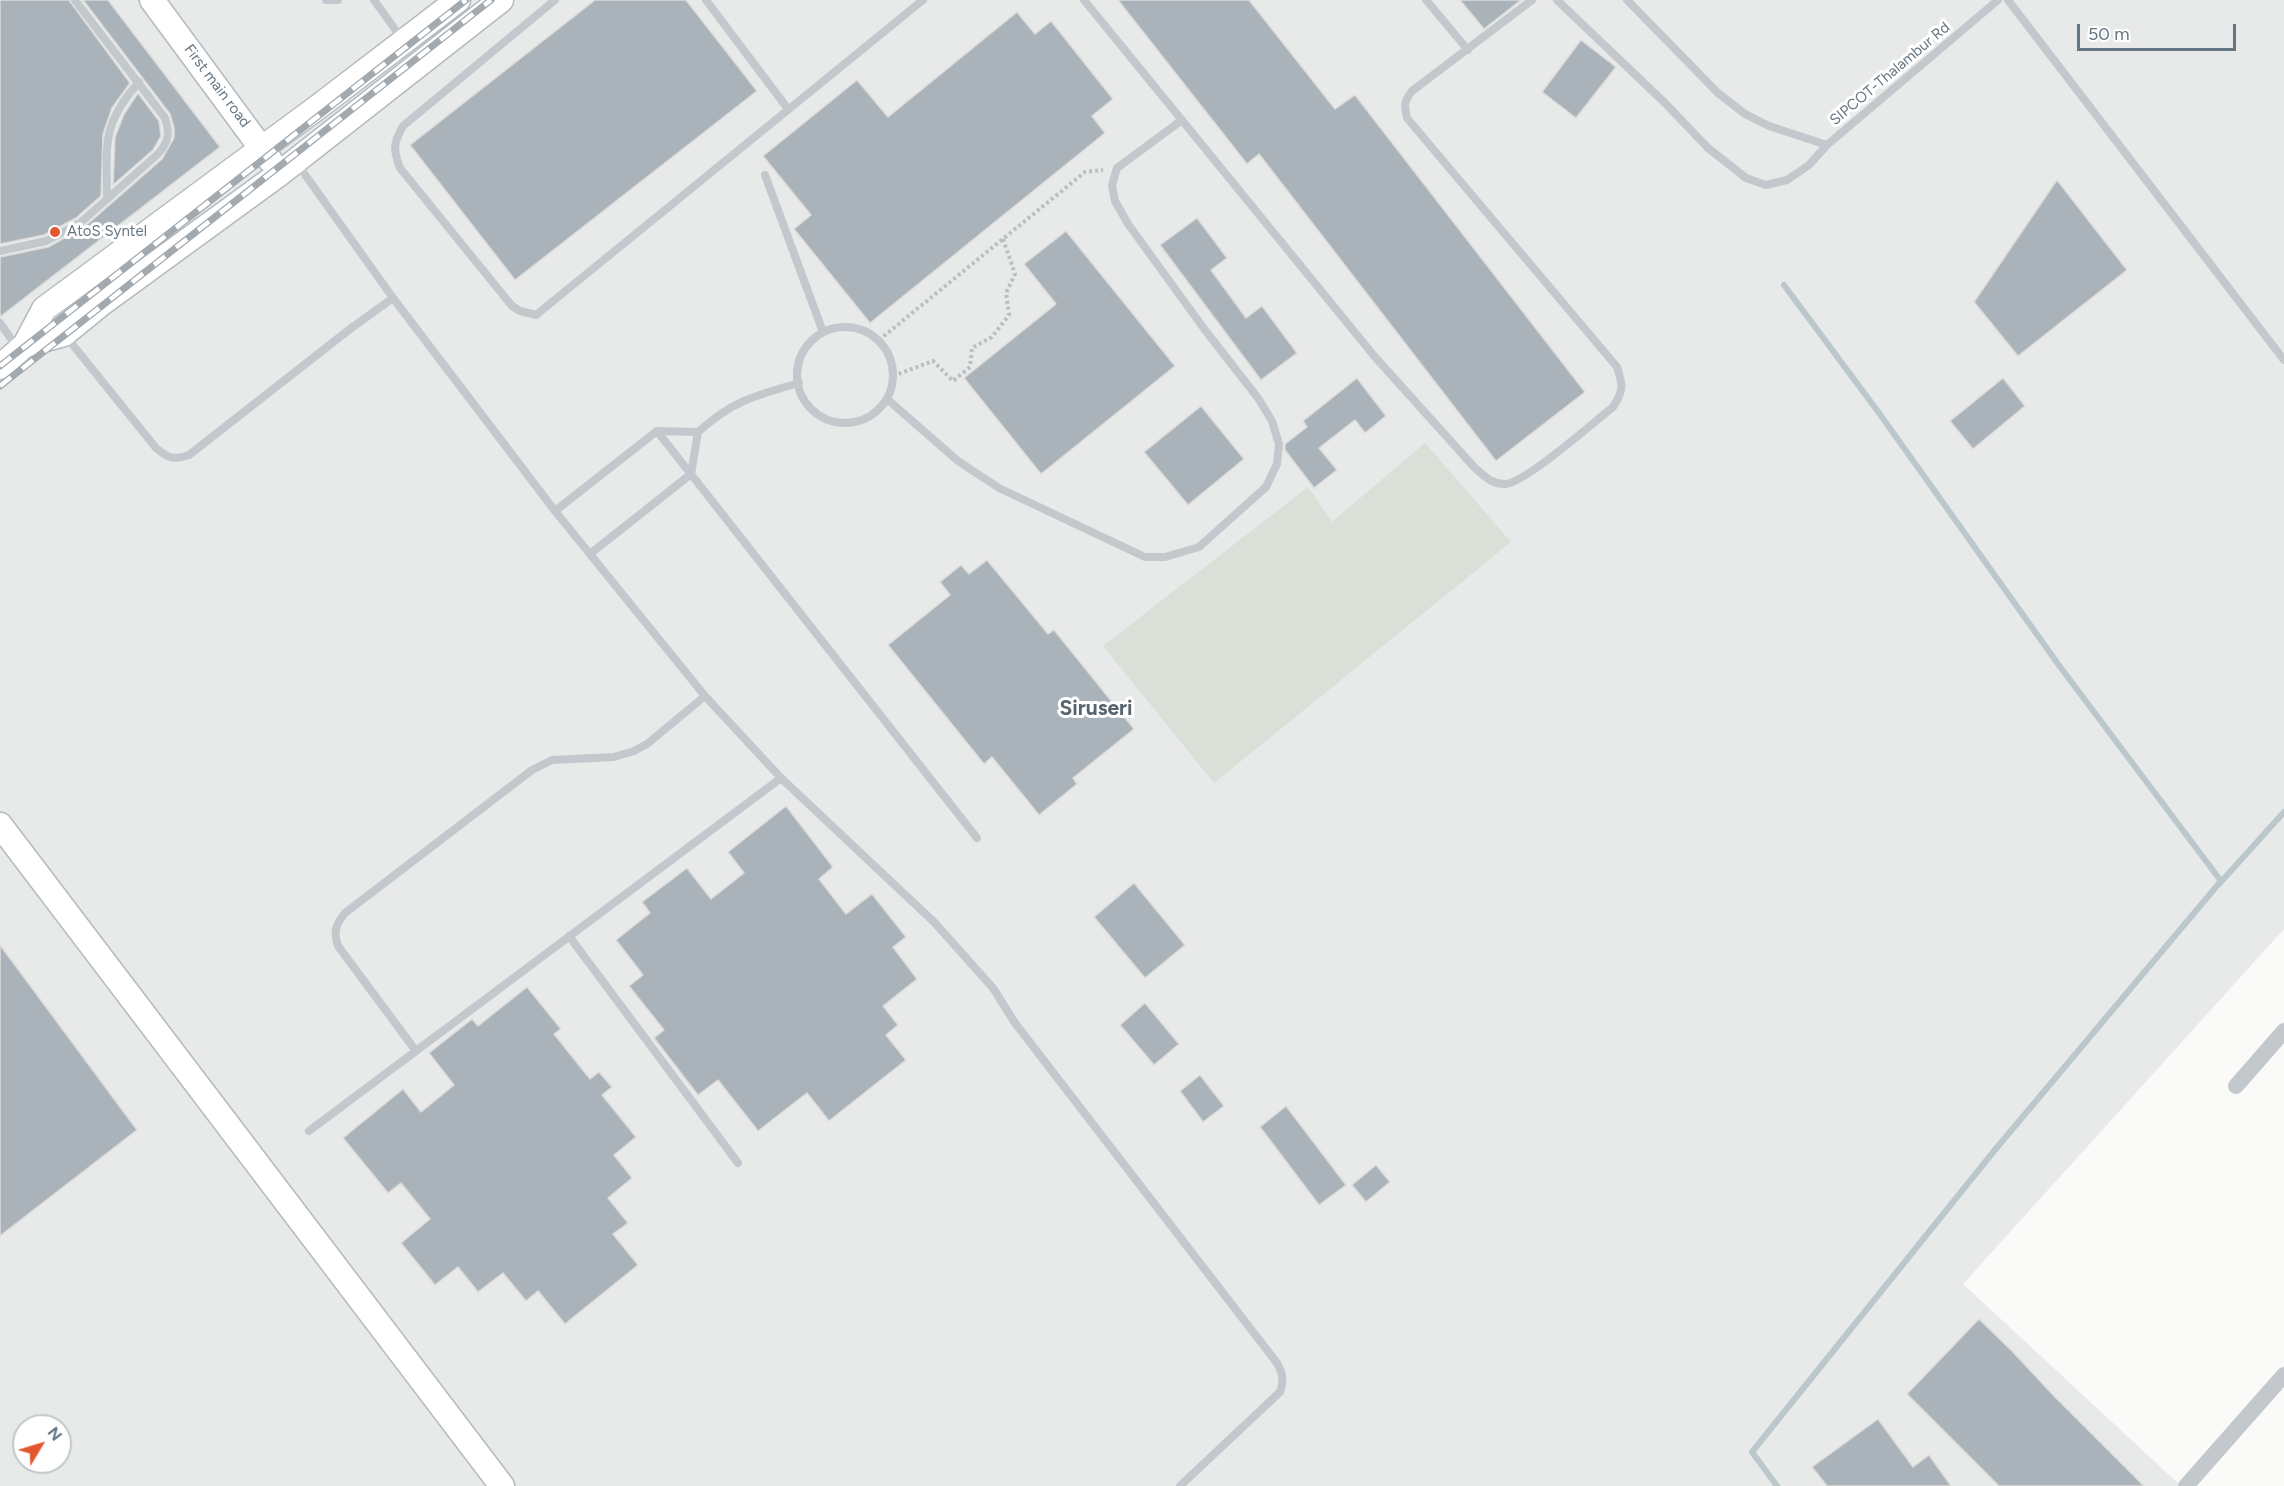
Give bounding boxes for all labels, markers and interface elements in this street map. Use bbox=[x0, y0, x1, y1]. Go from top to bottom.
scale bar bbox=[2080, 12, 2239, 50]
street label: SIPCOT-Thalambur Rd bbox=[1826, 19, 1954, 129]
text: 50 m bbox=[2088, 23, 2130, 45]
street label: First main road bbox=[180, 41, 254, 131]
place label: AtoS Syntel bbox=[67, 223, 147, 241]
marker: AtoS Syntel bbox=[48, 225, 62, 239]
district label: Siruseri bbox=[1059, 696, 1133, 722]
north arrow bbox=[12, 1414, 72, 1474]
text: N bbox=[44, 1423, 66, 1445]

